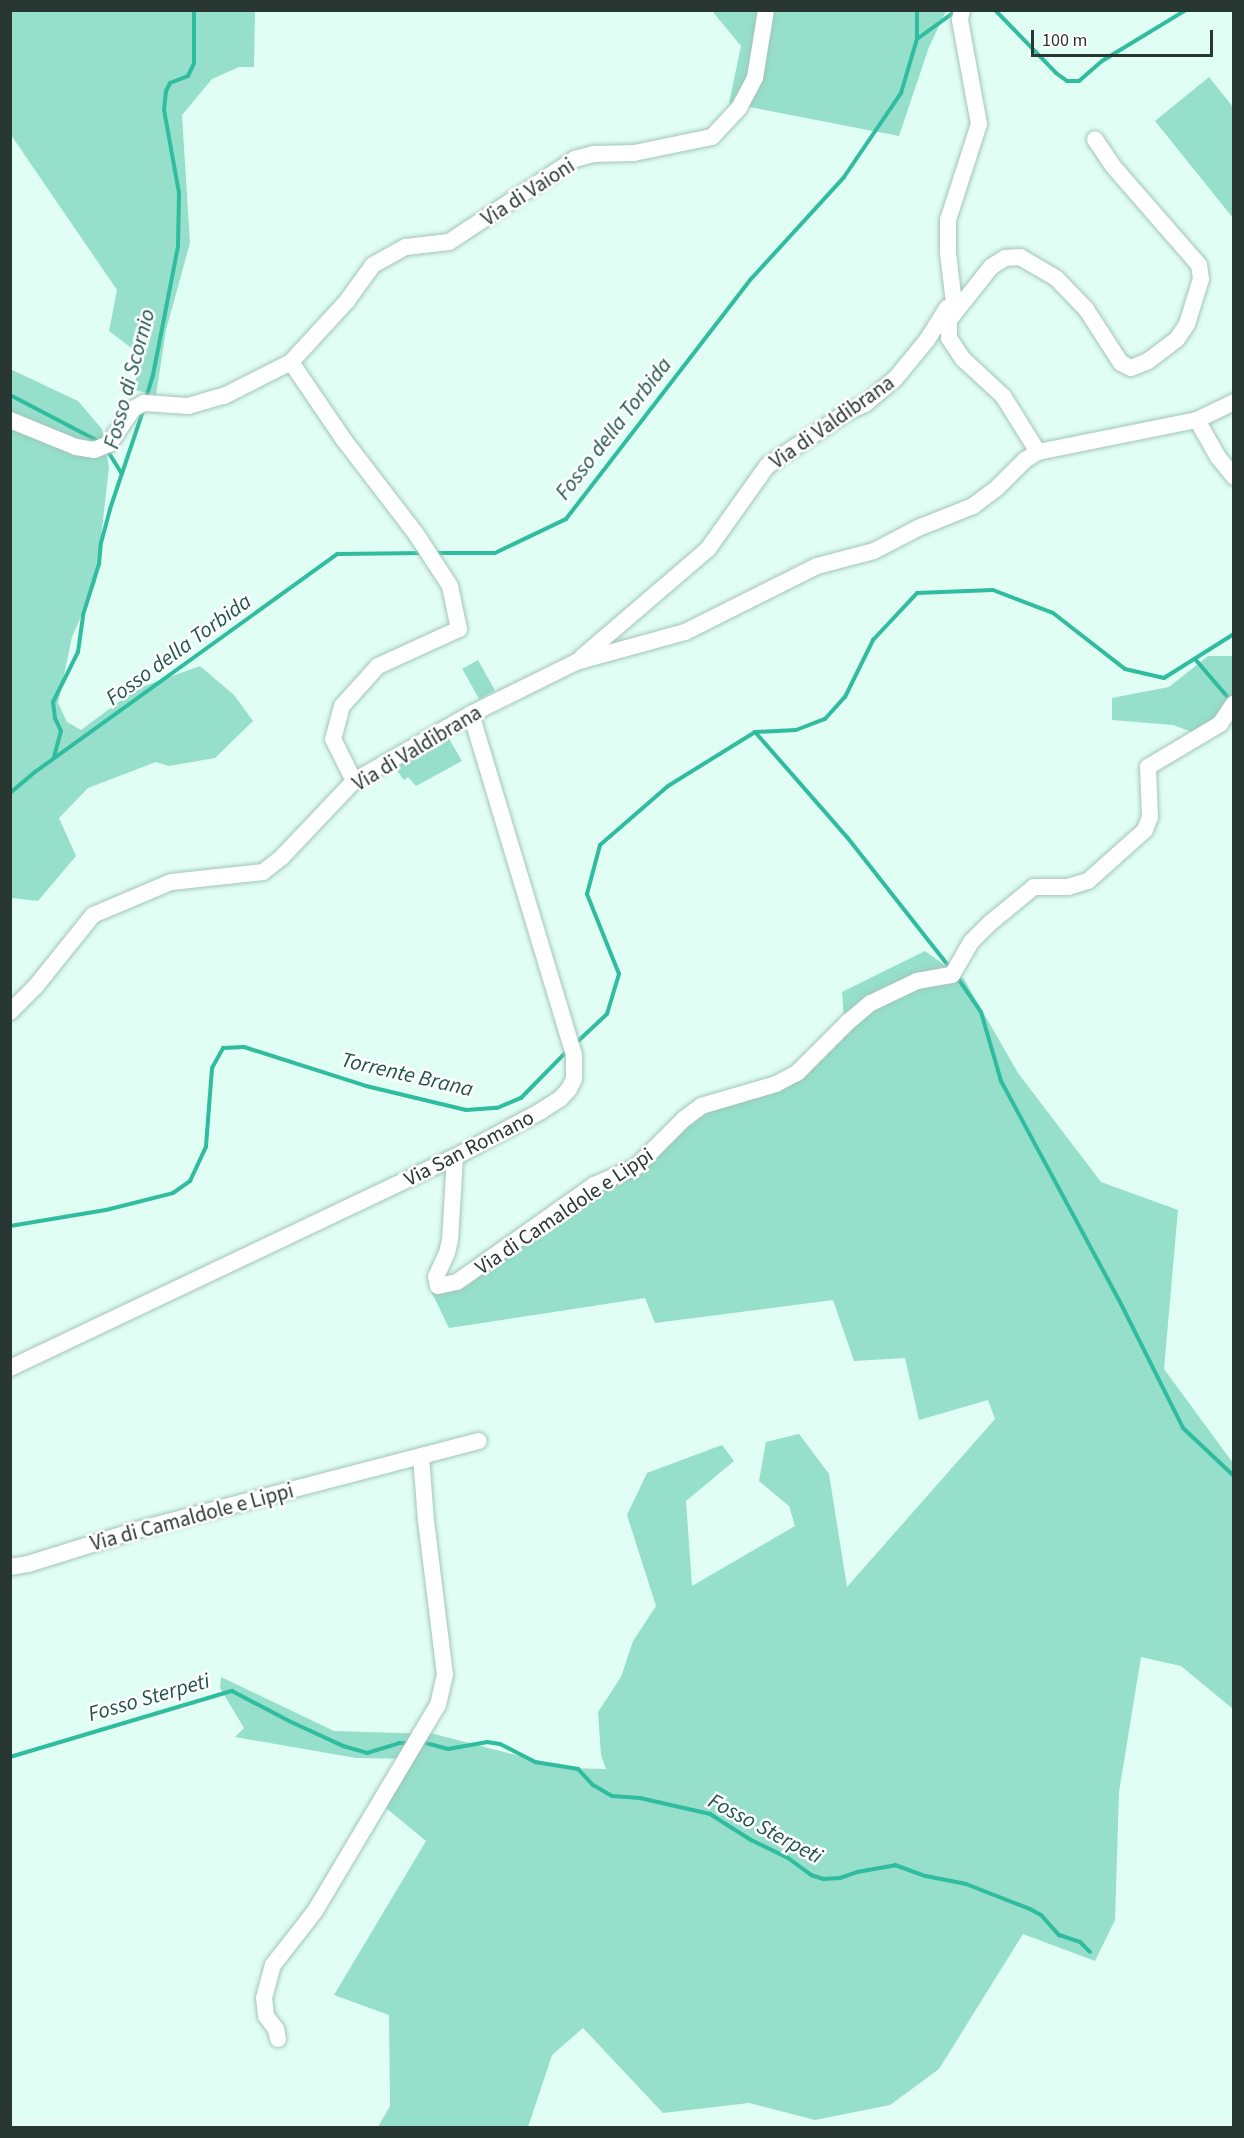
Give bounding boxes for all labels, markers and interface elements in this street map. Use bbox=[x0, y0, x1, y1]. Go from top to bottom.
scale bar bbox=[1034, 18, 1216, 56]
text: 100 m bbox=[1042, 28, 1087, 53]
street label: Via di Vaioni bbox=[477, 153, 579, 231]
water label: Fosso di Scornio bbox=[99, 306, 161, 452]
water label: Fosso della Torbida bbox=[550, 353, 678, 505]
street label: Via di Valdibrana bbox=[765, 370, 899, 474]
water label: Fosso della Torbida bbox=[101, 588, 257, 712]
street label: Via di Valdibrana bbox=[348, 700, 486, 796]
water label: Torrente Brana bbox=[338, 1047, 476, 1103]
street label: Via San Romano bbox=[400, 1104, 538, 1192]
street label: Via di Camaldole e Lippi bbox=[470, 1142, 658, 1280]
street label: Via di Camaldole e Lippi bbox=[88, 1478, 296, 1556]
water label: Fosso Sterpeti bbox=[85, 1668, 213, 1728]
water label: Fosso Sterpeti bbox=[703, 1788, 827, 1870]

